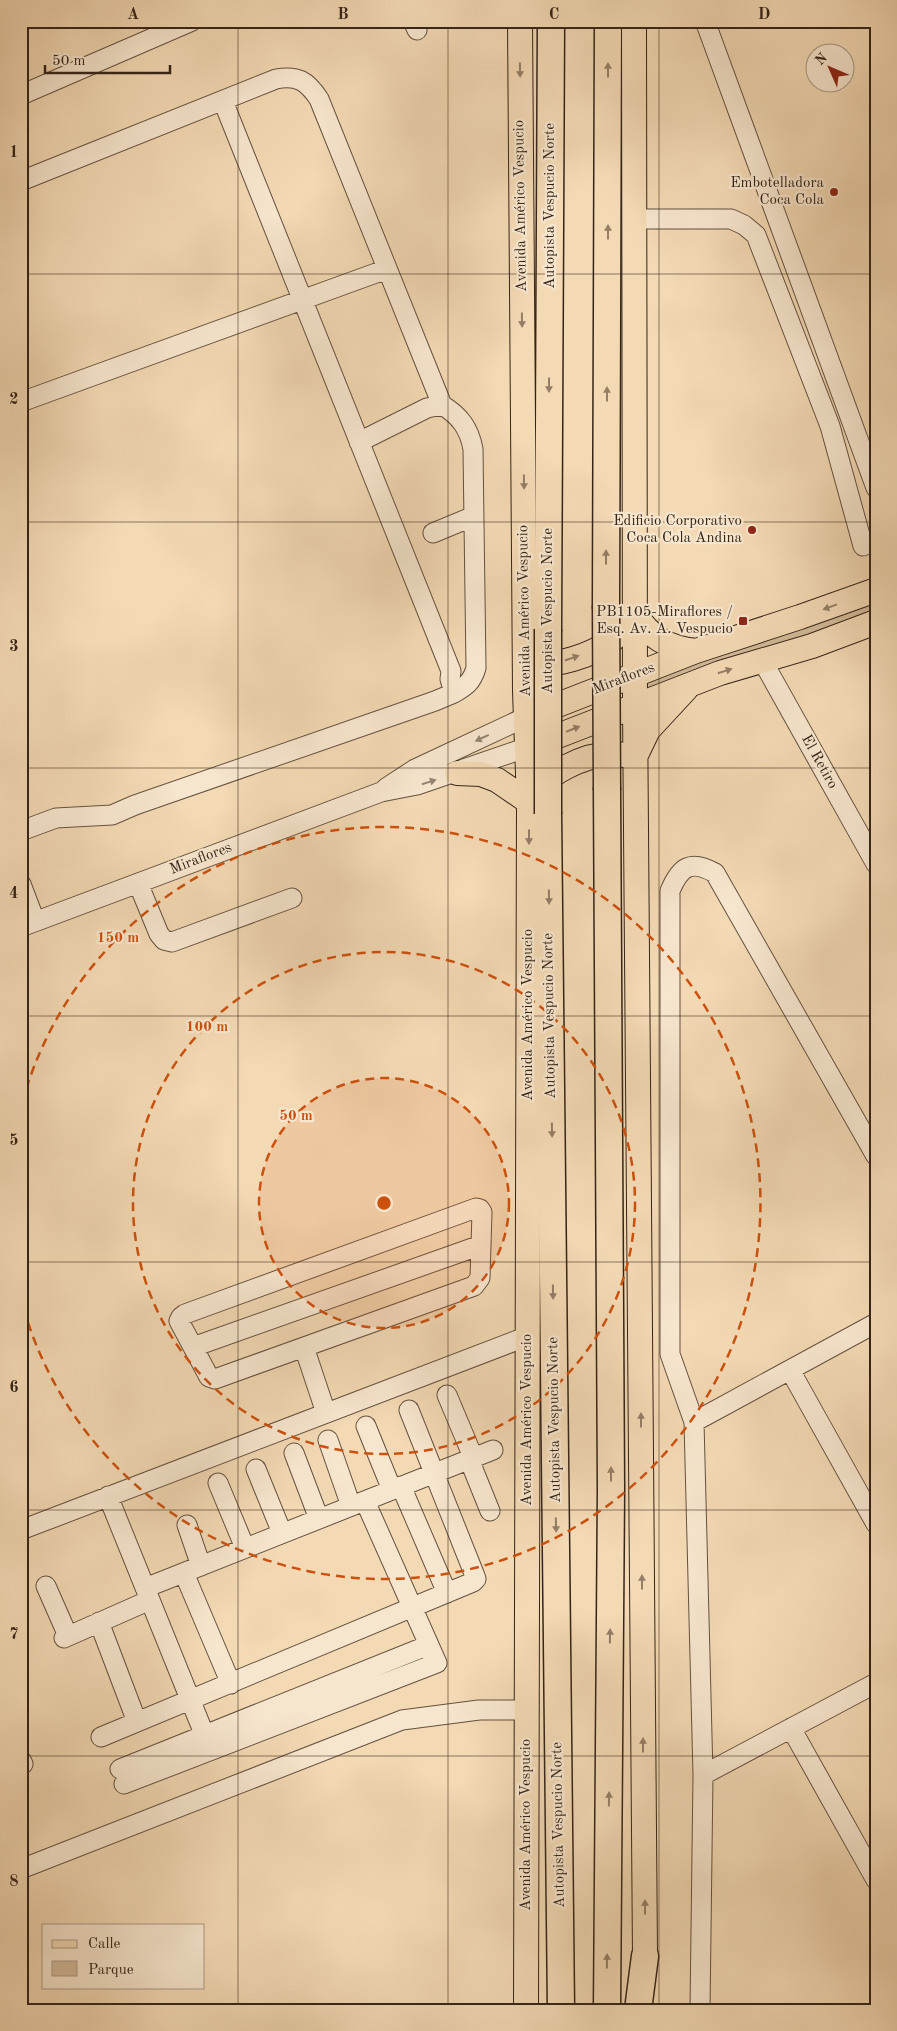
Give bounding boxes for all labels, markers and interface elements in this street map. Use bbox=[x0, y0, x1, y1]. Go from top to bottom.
text: A bbox=[127, 7, 139, 23]
text: B bbox=[337, 7, 349, 23]
text: C bbox=[549, 7, 559, 23]
text: D bbox=[758, 7, 770, 23]
scale bar bbox=[45, 42, 170, 74]
north arrow bbox=[804, 42, 854, 92]
text: N bbox=[813, 51, 830, 68]
text: 50 m bbox=[52, 54, 86, 69]
one-way arrow bbox=[604, 61, 612, 77]
one-way arrow bbox=[516, 62, 524, 78]
street label: Avenida Américo Vespucio bbox=[512, 120, 530, 292]
street label: Autopista Vespucio Norte bbox=[543, 123, 558, 289]
text: 1 bbox=[9, 145, 19, 161]
place label: Embotelladora Coca Cola bbox=[730, 176, 825, 208]
marker: Embotelladora Coca Cola bbox=[828, 186, 840, 198]
one-way arrow bbox=[604, 224, 612, 240]
one-way arrow bbox=[518, 312, 526, 328]
one-way arrow bbox=[545, 377, 553, 393]
one-way arrow bbox=[603, 386, 611, 402]
text: 2 bbox=[9, 392, 19, 408]
one-way arrow bbox=[520, 475, 528, 491]
place label: Edificio Corporativo Coca Cola Andina bbox=[613, 514, 743, 546]
marker: Edificio Corporativo Coca Cola Andina bbox=[746, 524, 758, 536]
street label: Avenida Américo Vespucio bbox=[516, 525, 534, 697]
street label: Autopista Vespucio Norte bbox=[541, 528, 556, 694]
one-way arrow bbox=[602, 549, 610, 565]
one-way arrow bbox=[822, 603, 837, 611]
place label: PB1105-Miraflores / Esq. Av. A. Vespucio bbox=[596, 605, 733, 637]
marker: PB1105-Miraflores / Esq. Av. A. Vespucio bbox=[737, 615, 749, 627]
text: 3 bbox=[9, 639, 19, 655]
one-way arrow bbox=[565, 654, 580, 662]
street label: Miraflores bbox=[591, 660, 657, 698]
one-way arrow bbox=[718, 667, 733, 675]
one-way arrow bbox=[566, 725, 581, 733]
street label: El Retiro bbox=[798, 733, 840, 791]
one-way arrow bbox=[475, 734, 489, 742]
one-way arrow bbox=[422, 777, 437, 785]
one-way arrow bbox=[525, 830, 533, 846]
street label: Miraflores bbox=[168, 840, 234, 878]
text: 4 bbox=[9, 886, 19, 902]
one-way arrow bbox=[545, 890, 553, 906]
street label: Avenida Américo Vespucio bbox=[521, 929, 536, 1101]
text: 150 m bbox=[97, 931, 139, 946]
street label: Autopista Vespucio Norte bbox=[541, 933, 559, 1099]
text: 100 m bbox=[186, 1020, 228, 1035]
text: 50 m bbox=[279, 1109, 313, 1124]
one-way arrow bbox=[548, 1122, 556, 1138]
text: 5 bbox=[9, 1133, 19, 1149]
centre of rings bbox=[375, 1194, 393, 1212]
one-way arrow bbox=[549, 1285, 557, 1301]
street label: Avenida Américo Vespucio bbox=[520, 1334, 535, 1506]
street label: Autopista Vespucio Norte bbox=[546, 1337, 564, 1503]
text: 6 bbox=[9, 1380, 19, 1396]
one-way arrow bbox=[637, 1411, 645, 1427]
one-way arrow bbox=[607, 1465, 615, 1481]
one-way arrow bbox=[552, 1517, 560, 1533]
one-way arrow bbox=[638, 1574, 646, 1590]
text: 7 bbox=[9, 1627, 19, 1643]
one-way arrow bbox=[606, 1628, 614, 1644]
one-way arrow bbox=[639, 1736, 647, 1752]
street label: Avenida Américo Vespucio bbox=[519, 1739, 534, 1911]
street label: Autopista Vespucio Norte bbox=[550, 1742, 568, 1908]
one-way arrow bbox=[605, 1790, 613, 1806]
text: 8 bbox=[9, 1874, 19, 1890]
one-way arrow bbox=[641, 1899, 649, 1915]
legend bbox=[42, 1924, 205, 1988]
text: Calle bbox=[88, 1937, 121, 1952]
one-way arrow bbox=[603, 1953, 611, 1969]
text: Parque bbox=[88, 1963, 134, 1978]

